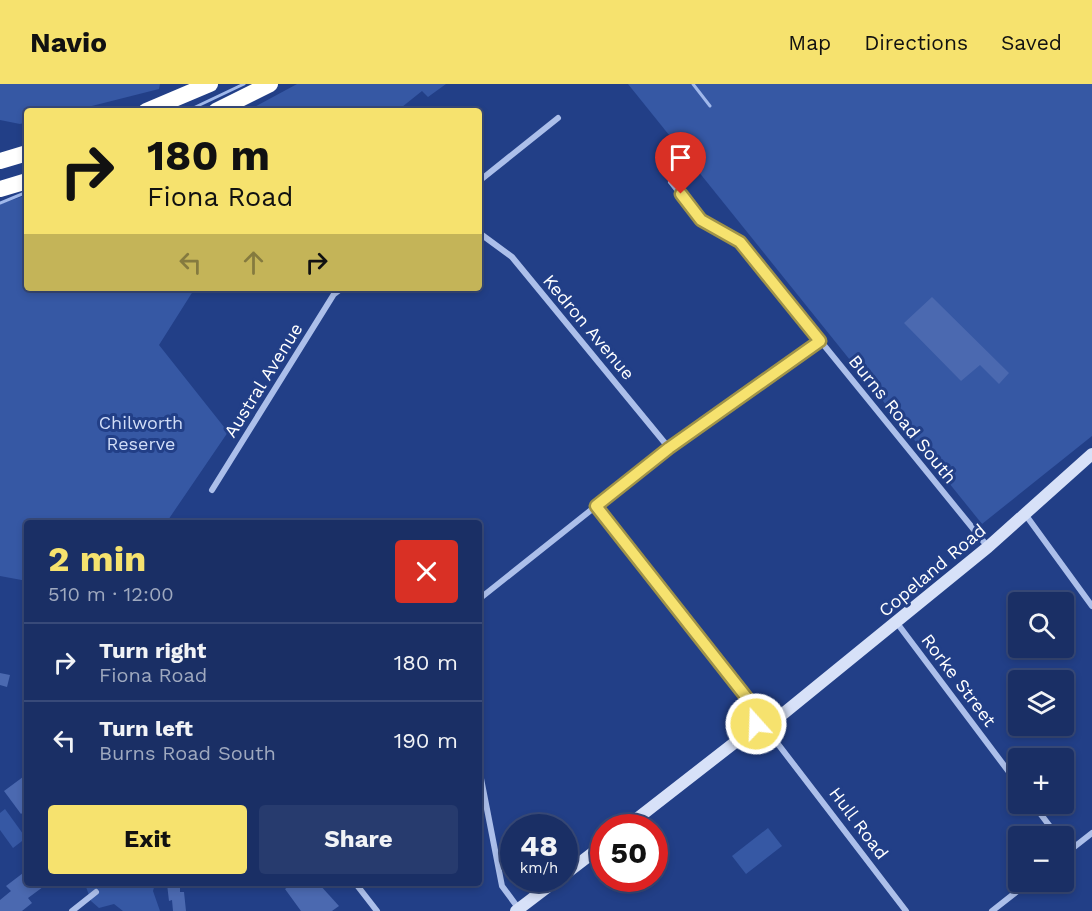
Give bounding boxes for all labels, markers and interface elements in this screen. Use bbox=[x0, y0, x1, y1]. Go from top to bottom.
text: Navio bbox=[30, 26, 107, 59]
text: Map bbox=[788, 30, 831, 55]
text: Directions bbox=[864, 30, 968, 55]
text: Saved bbox=[1001, 30, 1062, 55]
text: 180 m bbox=[147, 131, 270, 180]
icon: right bbox=[48, 132, 126, 210]
pin bbox=[655, 132, 706, 194]
icon: arrive bbox=[664, 141, 697, 174]
text: Fiona Road bbox=[147, 181, 293, 213]
icon: left bbox=[174, 246, 207, 279]
icon: ahead bbox=[237, 246, 270, 279]
icon: right bbox=[300, 246, 333, 279]
street label: Kedron Avenue bbox=[539, 270, 639, 384]
street label: Austral Avenue bbox=[219, 319, 307, 441]
street label: Burns Road South bbox=[845, 351, 961, 487]
park label: Chilworth Reserve bbox=[99, 412, 183, 454]
street label: Copeland Road bbox=[874, 519, 990, 621]
text: 2 min bbox=[48, 538, 146, 580]
button: close bbox=[395, 540, 458, 603]
text: 510 m · 12:00 bbox=[48, 582, 174, 606]
map controls bbox=[1008, 592, 1074, 892]
button: search bbox=[1008, 592, 1074, 658]
street label: Rorke Street bbox=[917, 630, 1001, 731]
text: Turn right bbox=[99, 638, 206, 663]
icon: right bbox=[48, 646, 81, 679]
text: 180 m bbox=[394, 650, 458, 675]
text: Fiona Road bbox=[99, 663, 207, 687]
button: layers bbox=[1008, 670, 1074, 736]
position arrow bbox=[724, 692, 788, 756]
text: Turn left bbox=[99, 716, 193, 741]
icon: left bbox=[48, 724, 81, 757]
text: 190 m bbox=[394, 728, 458, 753]
text: Burns Road South bbox=[99, 741, 276, 765]
button: + bbox=[1008, 748, 1074, 814]
street label: Hull Road bbox=[825, 783, 893, 863]
button: Exit bbox=[48, 805, 247, 874]
button: Share bbox=[259, 805, 458, 874]
speed limit sign: 50 bbox=[590, 814, 668, 892]
button: − bbox=[1008, 826, 1074, 892]
text: 48 bbox=[520, 828, 558, 863]
text: km/h bbox=[520, 859, 558, 877]

